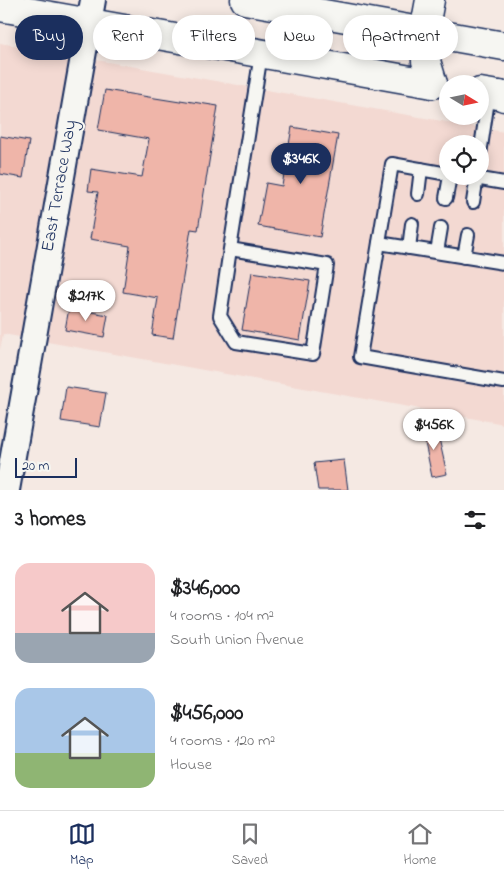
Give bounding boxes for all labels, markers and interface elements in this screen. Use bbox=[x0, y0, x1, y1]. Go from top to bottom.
chip: Buy bbox=[15, 15, 83, 60]
chip: Rent bbox=[93, 15, 162, 60]
chip: Filters bbox=[172, 15, 255, 60]
chip: New bbox=[265, 15, 333, 60]
chip: Apartment bbox=[343, 15, 458, 60]
north arrow bbox=[439, 75, 489, 125]
map controls bbox=[439, 75, 489, 185]
street label: East Terrace Way bbox=[36, 118, 84, 254]
button: locate bbox=[439, 135, 489, 185]
pin: $346K bbox=[266, 142, 336, 185]
text: $346K bbox=[282, 147, 320, 171]
pin: $217K bbox=[51, 280, 121, 322]
text: $217K bbox=[67, 284, 105, 308]
pin: $456K bbox=[399, 408, 469, 451]
text: $456K bbox=[414, 413, 454, 437]
scale bar bbox=[15, 455, 78, 478]
text: 20 m bbox=[22, 456, 49, 477]
text: 3 homes bbox=[15, 505, 86, 535]
icon: filters bbox=[461, 506, 489, 534]
text: $346,000 bbox=[170, 574, 240, 604]
icon: home bbox=[55, 583, 115, 643]
text: 4 rooms · 104 m² bbox=[170, 604, 274, 628]
text: South Union Avenue bbox=[170, 628, 304, 652]
text: $456,000 bbox=[170, 699, 243, 729]
icon: home bbox=[55, 708, 115, 768]
text: 4 rooms · 120 m² bbox=[170, 729, 275, 753]
text: House bbox=[170, 753, 212, 777]
tab: Map bbox=[68, 820, 96, 871]
tab: Saved bbox=[231, 820, 268, 871]
tab: Home bbox=[404, 820, 436, 871]

